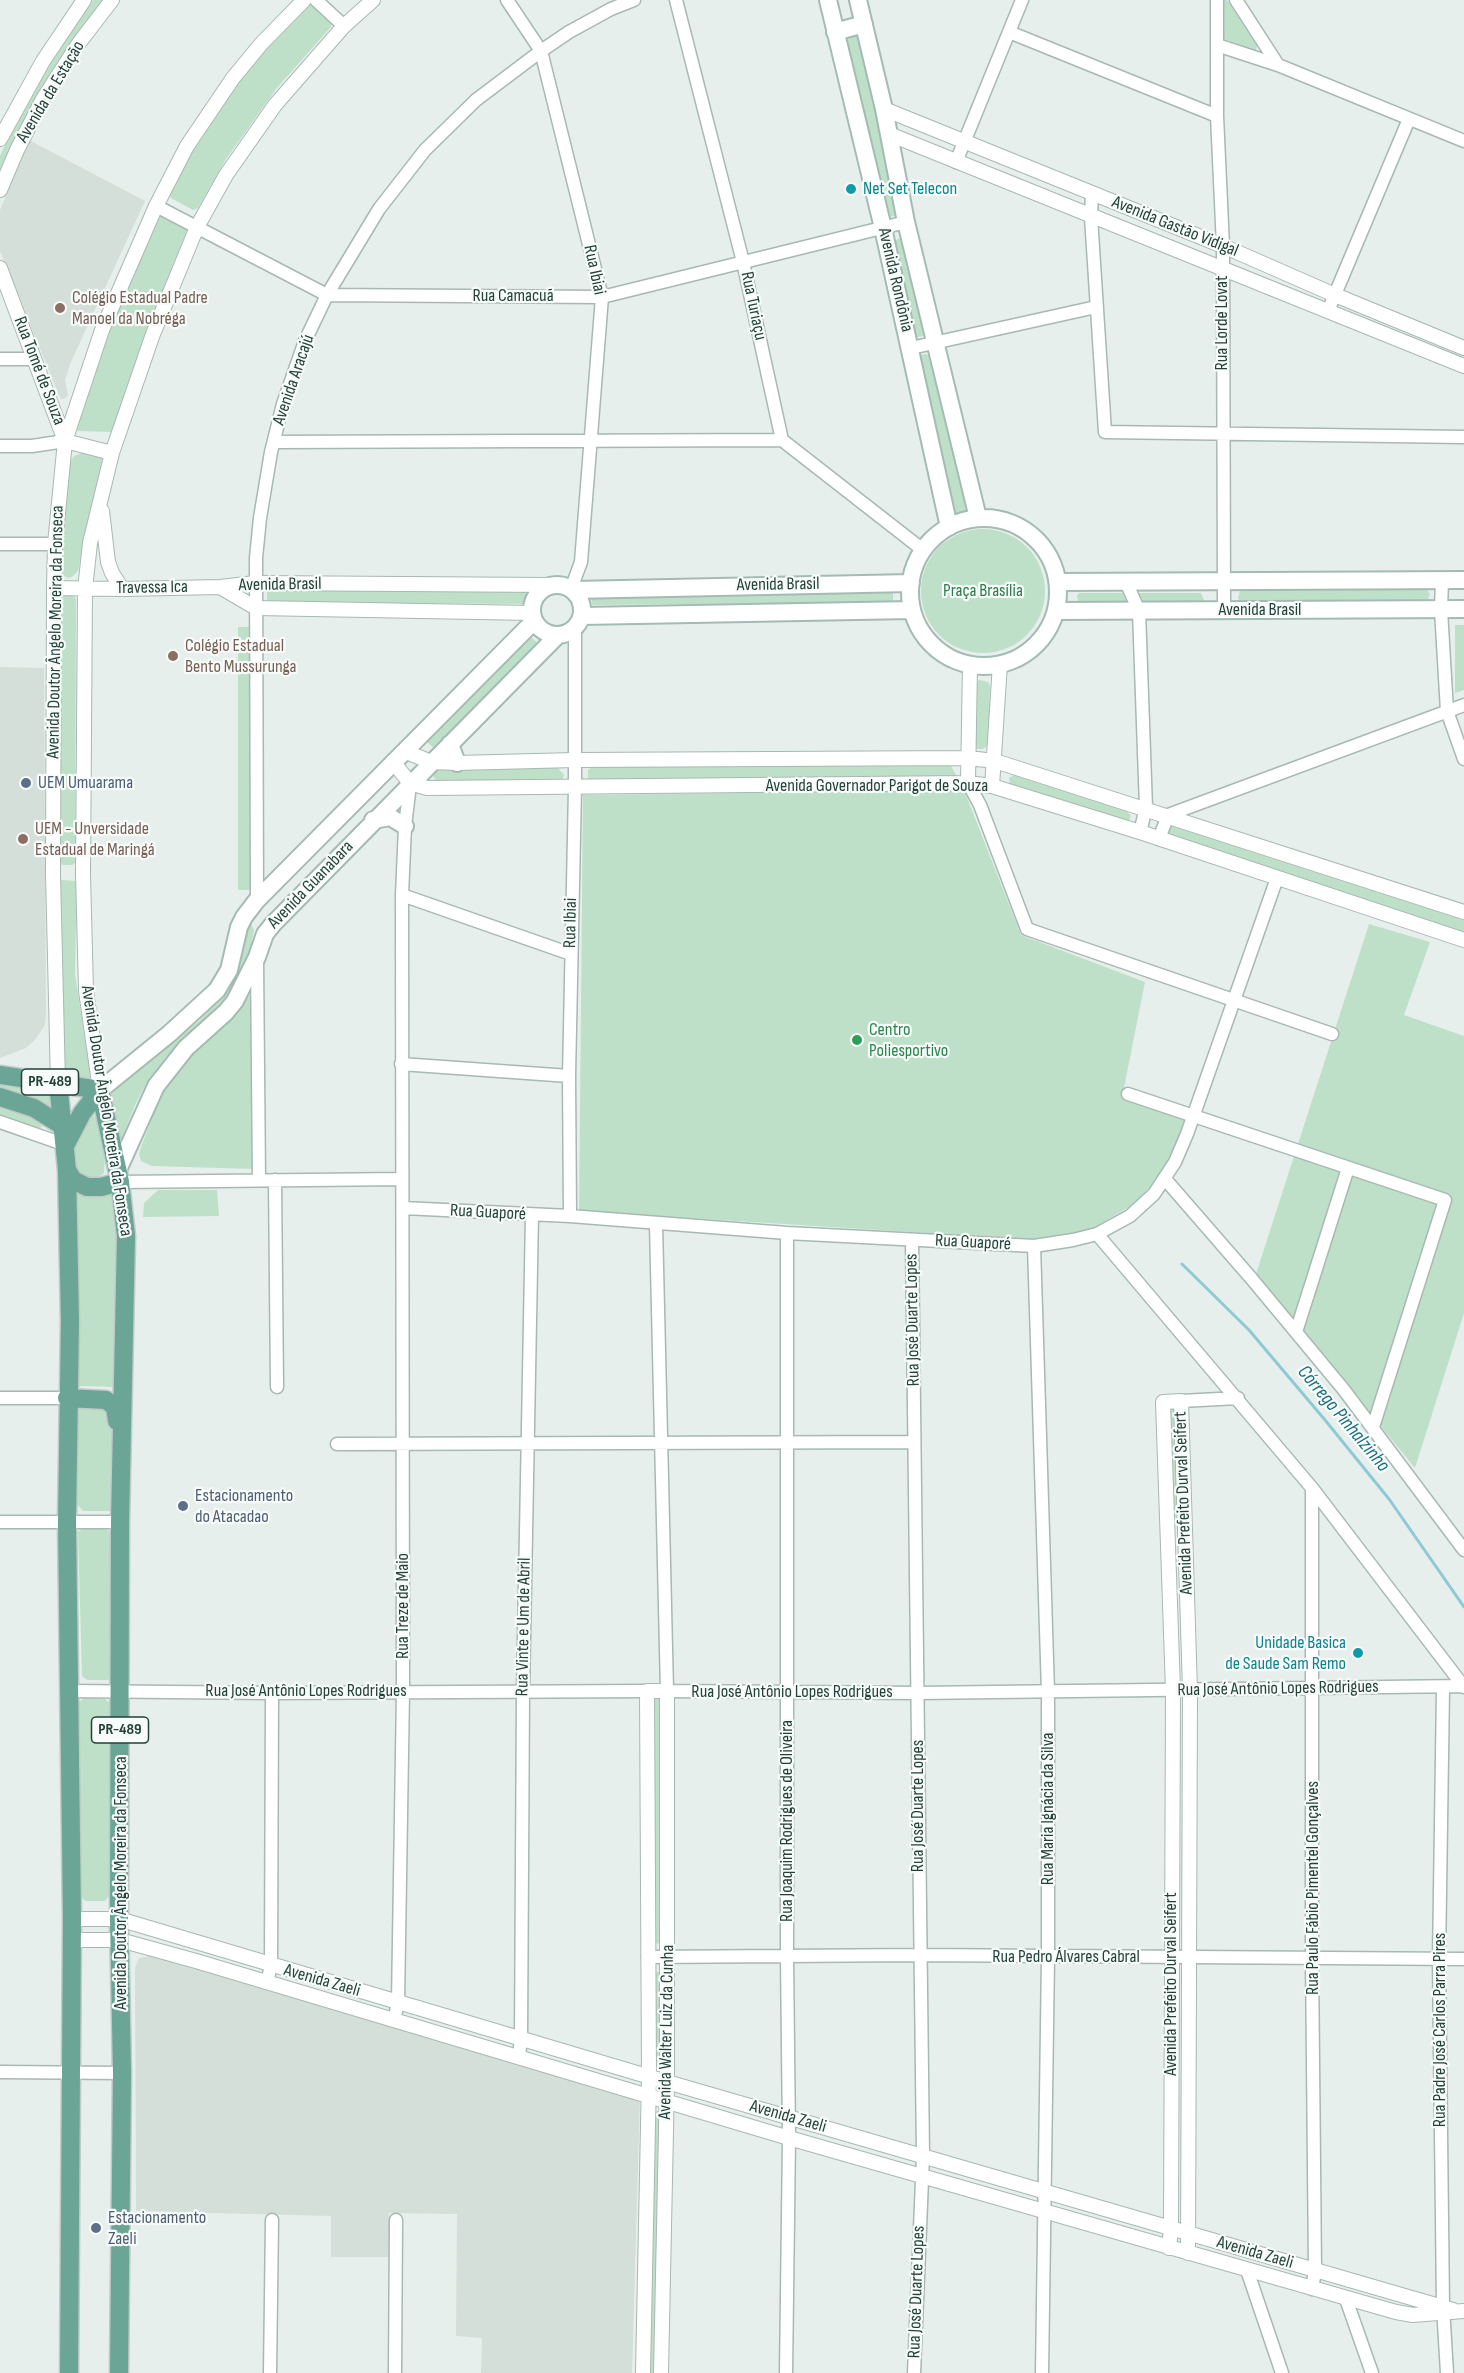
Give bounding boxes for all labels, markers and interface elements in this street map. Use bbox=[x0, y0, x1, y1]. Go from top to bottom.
street label: Avenida da Estação bbox=[12, 37, 90, 147]
place label: Net Set Telecon bbox=[863, 178, 957, 200]
marker: Net Set Telecon bbox=[844, 182, 858, 196]
street label: Avenida Gastão Vidigal bbox=[1109, 192, 1241, 262]
street label: Avenida Rondônia bbox=[873, 226, 917, 334]
street label: Rua Ibiai bbox=[578, 243, 610, 297]
street label: Rua Turiaçu bbox=[735, 270, 771, 342]
street label: Rua Lorde Lovat bbox=[1211, 276, 1233, 370]
street label: Rua Camacuã bbox=[472, 285, 554, 307]
place label: Colégio Estadual Padre Manoel da Nobréga bbox=[72, 287, 208, 330]
marker: Colégio Estadual Padre Manoel da Nobréga bbox=[53, 301, 67, 315]
street label: Rua Tomé de Souza bbox=[8, 314, 70, 428]
street label: Avenida Aracajú bbox=[268, 332, 320, 428]
street label: Avenida Doutor Ângelo Moreira da Fonseca bbox=[43, 505, 69, 759]
street label: Avenida Brasil bbox=[238, 573, 322, 597]
street label: Avenida Brasil bbox=[736, 573, 820, 597]
street label: Travessa Ica bbox=[116, 577, 188, 599]
park label: Praça Brasília bbox=[943, 580, 1023, 602]
street label: Avenida Brasil bbox=[1219, 599, 1301, 621]
place label: Colégio Estadual Bento Mussurunga bbox=[185, 635, 296, 678]
marker: Colégio Estadual Bento Mussurunga bbox=[166, 649, 180, 663]
place label: UEM Umuarama bbox=[38, 772, 133, 794]
street label: Avenida Governador Parigot de Souza bbox=[766, 775, 988, 797]
marker: UEM Umuarama bbox=[19, 776, 33, 790]
place label: UEM - Unversidade Estadual de Maringá bbox=[35, 818, 155, 860]
marker: UEM - Unversidade Estadual de Maringá bbox=[16, 832, 30, 846]
street label: Avenida Guanabara bbox=[264, 836, 358, 934]
street label: Rua Ibiai bbox=[560, 898, 582, 948]
street label: Avenida Doutor Ângelo Moreira da Fonseca bbox=[76, 984, 136, 1238]
place label: Centro Poliesportivo bbox=[869, 1019, 948, 1062]
marker: Centro Poliesportivo bbox=[850, 1033, 864, 1047]
road number: PR-489 bbox=[22, 1069, 78, 1095]
street label: Rua Guaporé bbox=[449, 1200, 527, 1226]
street label: Rua Guaporé bbox=[934, 1230, 1012, 1256]
street label: Rua José Duarte Lopes bbox=[901, 1254, 925, 1386]
water label: Córrego Pinhalzinho bbox=[1292, 1361, 1394, 1477]
street label: Avenida Prefeito Durval Seifert bbox=[1170, 1411, 1198, 1595]
place label: Estacionamento do Atacadao bbox=[195, 1485, 293, 1528]
marker: Estacionamento do Atacadao bbox=[176, 1499, 190, 1513]
street label: Rua Treze de Maio bbox=[392, 1553, 414, 1659]
street label: Rua Vinte e Um de Abril bbox=[512, 1557, 536, 1697]
place label: Unidade Basica de Saude Sam Remo bbox=[1225, 1632, 1346, 1674]
marker: Unidade Basica de Saude Sam Remo bbox=[1351, 1646, 1365, 1660]
street label: Rua José Antônio Lopes Rodrigues bbox=[1177, 1676, 1379, 1702]
street label: Rua José Antônio Lopes Rodrigues bbox=[205, 1680, 407, 1702]
street label: Rua José Antônio Lopes Rodrigues bbox=[691, 1681, 893, 1703]
road number: PR-489 bbox=[92, 1717, 148, 1743]
street label: Rua Joaquim Rodrigues de Oliveira bbox=[776, 1720, 798, 1922]
street label: Rua Maria Ignácia da Silva bbox=[1037, 1733, 1059, 1885]
street label: Rua José Duarte Lopes bbox=[907, 1740, 929, 1872]
street label: Avenida Doutor Ângelo Moreira da Fonseca bbox=[110, 1756, 132, 2010]
street label: Rua Paulo Fábio Pimentel Gonçalves bbox=[1302, 1781, 1324, 1995]
street label: Avenida Prefeito Durval Seifert bbox=[1160, 1892, 1182, 2076]
street label: Rua Padre José Carlos Parra Pires bbox=[1429, 1933, 1451, 2127]
street label: Avenida Walter Luiz da Cunha bbox=[655, 1944, 679, 2120]
street label: Rua Pedro Álvares Cabral bbox=[992, 1946, 1140, 1968]
street label: Avenida Zaeli bbox=[281, 1960, 363, 2002]
street label: Avenida Zaeli bbox=[747, 2096, 829, 2138]
place label: Estacionamento Zaeli bbox=[108, 2207, 206, 2250]
marker: Estacionamento Zaeli bbox=[89, 2221, 103, 2235]
street label: Rua José Duarte Lopes bbox=[904, 2225, 930, 2359]
street label: Avenida Zaeli bbox=[1214, 2232, 1296, 2274]

